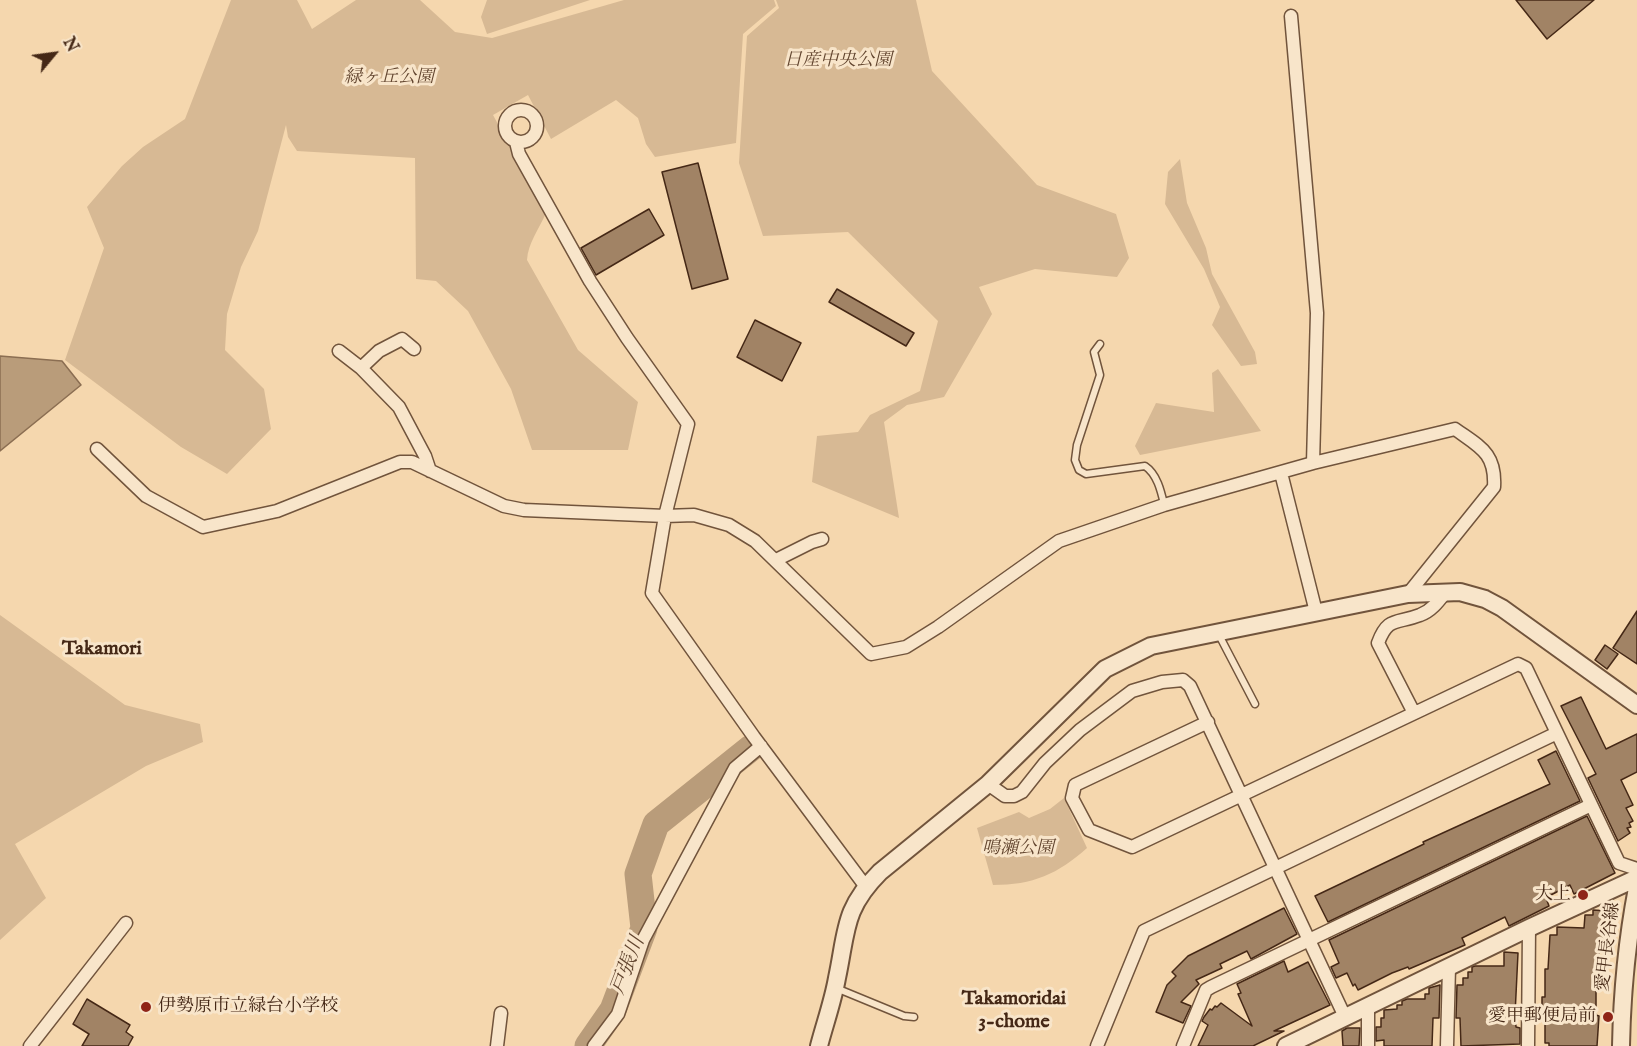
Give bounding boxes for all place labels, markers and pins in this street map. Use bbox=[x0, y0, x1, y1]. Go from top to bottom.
place label: 大上 bbox=[1535, 884, 1571, 906]
marker: 大上 bbox=[1576, 888, 1590, 902]
place label: 伊勢原市立緑台小学校 bbox=[158, 996, 338, 1018]
marker: 伊勢原市立緑台小学校 bbox=[139, 1000, 153, 1014]
place label: 愛甲郵便局前 bbox=[1488, 1006, 1596, 1028]
marker: 愛甲郵便局前 bbox=[1601, 1010, 1615, 1024]

